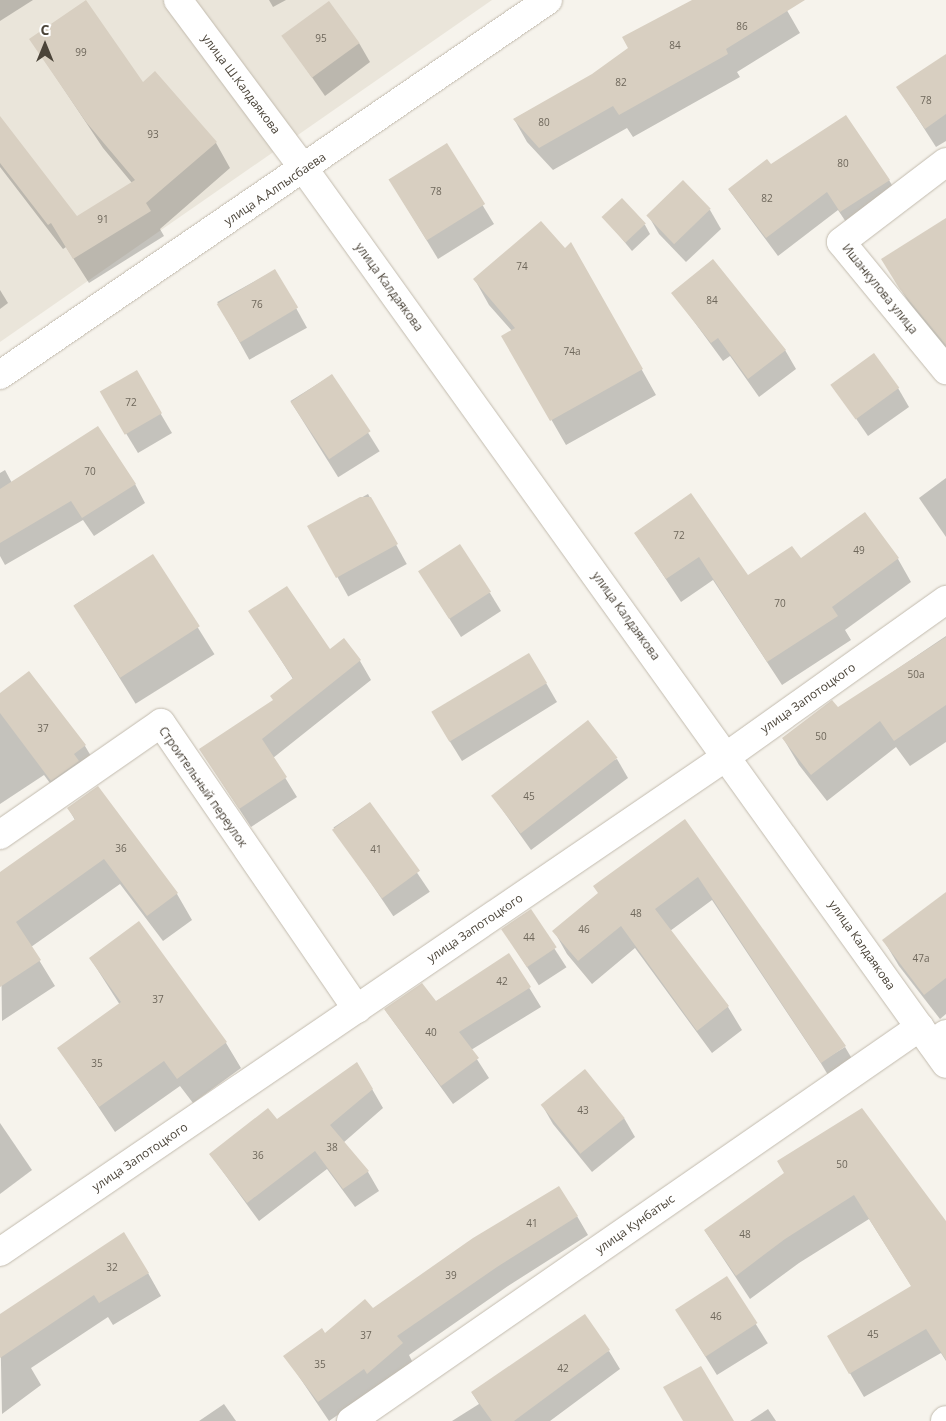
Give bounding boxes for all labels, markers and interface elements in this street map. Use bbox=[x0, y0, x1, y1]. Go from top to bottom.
north arrow bbox=[20, 20, 70, 70]
text: С bbox=[41, 20, 49, 39]
house number: 86 bbox=[736, 21, 748, 33]
street label: улица Ш.Калдаякова bbox=[199, 31, 283, 137]
house number: 95 bbox=[315, 33, 327, 45]
house number: 84 bbox=[669, 40, 681, 52]
house number: 99 bbox=[75, 47, 87, 59]
house number: 82 bbox=[615, 77, 627, 89]
house number: 78 bbox=[920, 95, 932, 107]
house number: 80 bbox=[538, 117, 550, 129]
house number: 93 bbox=[147, 129, 159, 141]
street label: улица А.Алпысбаева bbox=[221, 150, 329, 228]
house number: 80 bbox=[837, 158, 849, 170]
house number: 78 bbox=[430, 186, 442, 198]
house number: 82 bbox=[761, 193, 773, 205]
house number: 91 bbox=[97, 214, 109, 226]
street label: улица Калдаякова bbox=[352, 240, 426, 334]
street label: Ишанкулова улица bbox=[839, 241, 921, 337]
house number: 74 bbox=[516, 261, 528, 273]
house number: 84 bbox=[706, 295, 718, 307]
house number: 76 bbox=[251, 299, 263, 311]
house number: 74а bbox=[564, 346, 580, 358]
house number: 72 bbox=[125, 397, 137, 409]
house number: 70 bbox=[84, 466, 96, 478]
house number: 72 bbox=[673, 530, 685, 542]
house number: 49 bbox=[853, 545, 865, 557]
street label: улица Калдаякова bbox=[589, 569, 663, 663]
house number: 70 bbox=[774, 598, 786, 610]
street label: улица Запотоцкого bbox=[758, 660, 858, 736]
house number: 50а bbox=[908, 669, 924, 681]
house number: 37 bbox=[37, 723, 49, 735]
street label: Строительный переулок bbox=[156, 724, 250, 850]
house number: 50 bbox=[815, 731, 827, 743]
house number: 45 bbox=[523, 791, 535, 803]
house number: 36 bbox=[115, 843, 127, 855]
house number: 41 bbox=[370, 844, 382, 856]
street label: улица Запотоцкого bbox=[424, 891, 526, 965]
street label: улица Калдаякова bbox=[826, 898, 898, 992]
house number: 48 bbox=[630, 908, 642, 920]
house number: 46 bbox=[578, 924, 590, 936]
house number: 44 bbox=[523, 932, 535, 944]
house number: 47а bbox=[913, 953, 929, 965]
house number: 42 bbox=[496, 976, 508, 988]
house number: 37 bbox=[152, 994, 164, 1006]
house number: 40 bbox=[425, 1027, 437, 1039]
house number: 35 bbox=[91, 1058, 103, 1070]
house number: 43 bbox=[577, 1105, 589, 1117]
street label: улица Запотоцкого bbox=[89, 1120, 191, 1194]
house number: 38 bbox=[326, 1142, 338, 1154]
house number: 36 bbox=[252, 1150, 264, 1162]
house number: 50 bbox=[836, 1159, 848, 1171]
street label: улица Кунбатыс bbox=[593, 1191, 677, 1257]
house number: 41 bbox=[526, 1218, 538, 1230]
house number: 48 bbox=[739, 1229, 751, 1241]
house number: 32 bbox=[106, 1262, 118, 1274]
house number: 39 bbox=[445, 1270, 457, 1282]
house number: 46 bbox=[710, 1311, 722, 1323]
house number: 45 bbox=[867, 1329, 879, 1341]
house number: 37 bbox=[360, 1330, 372, 1342]
house number: 35 bbox=[314, 1359, 326, 1371]
house number: 42 bbox=[557, 1363, 569, 1375]

